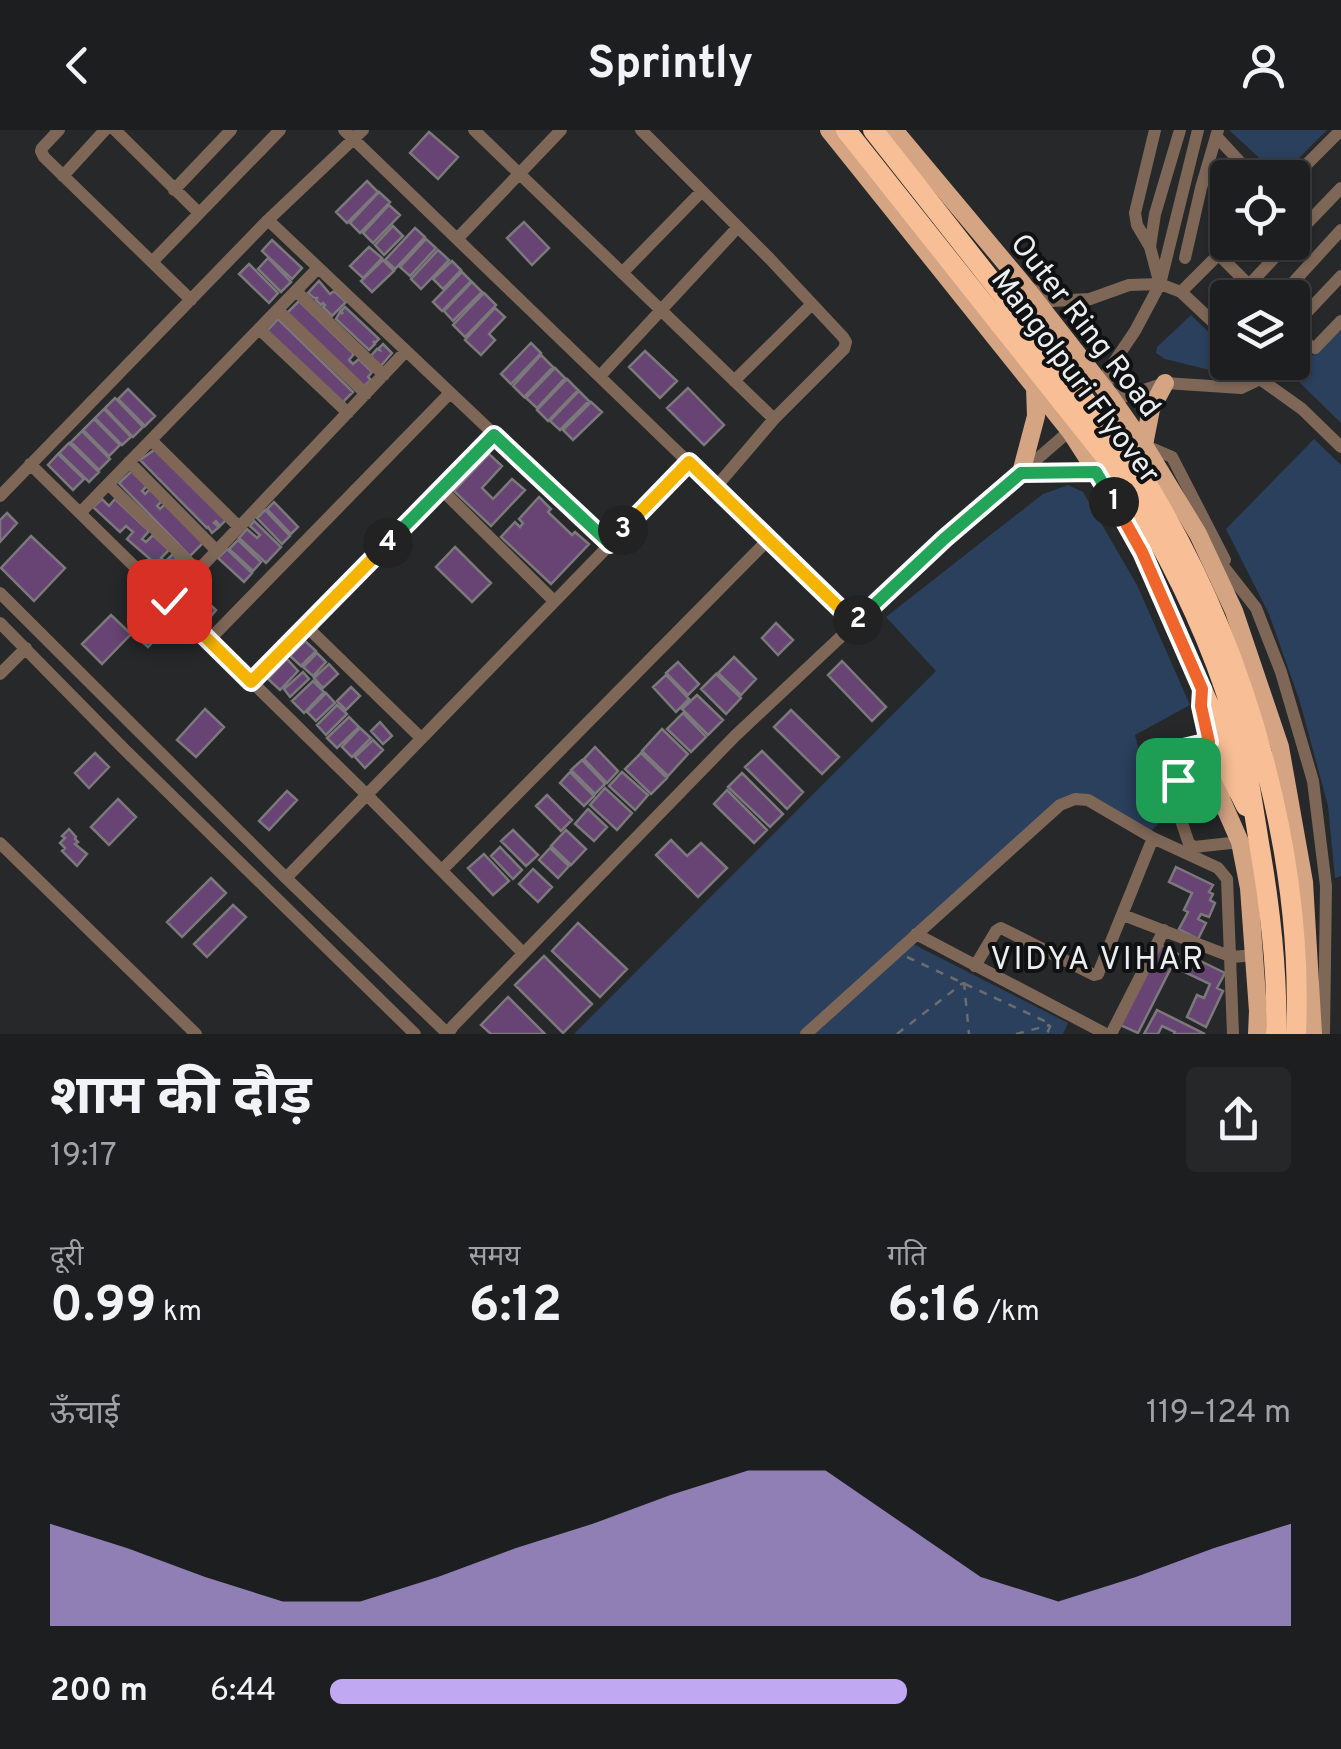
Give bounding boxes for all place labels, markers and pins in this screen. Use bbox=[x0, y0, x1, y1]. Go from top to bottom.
pin: 1 bbox=[1089, 477, 1139, 527]
pin: 3 bbox=[598, 505, 648, 555]
pin: 4 bbox=[363, 518, 413, 568]
pin bbox=[127, 559, 212, 644]
pin: 2 bbox=[833, 595, 883, 645]
pin bbox=[1136, 738, 1221, 823]

